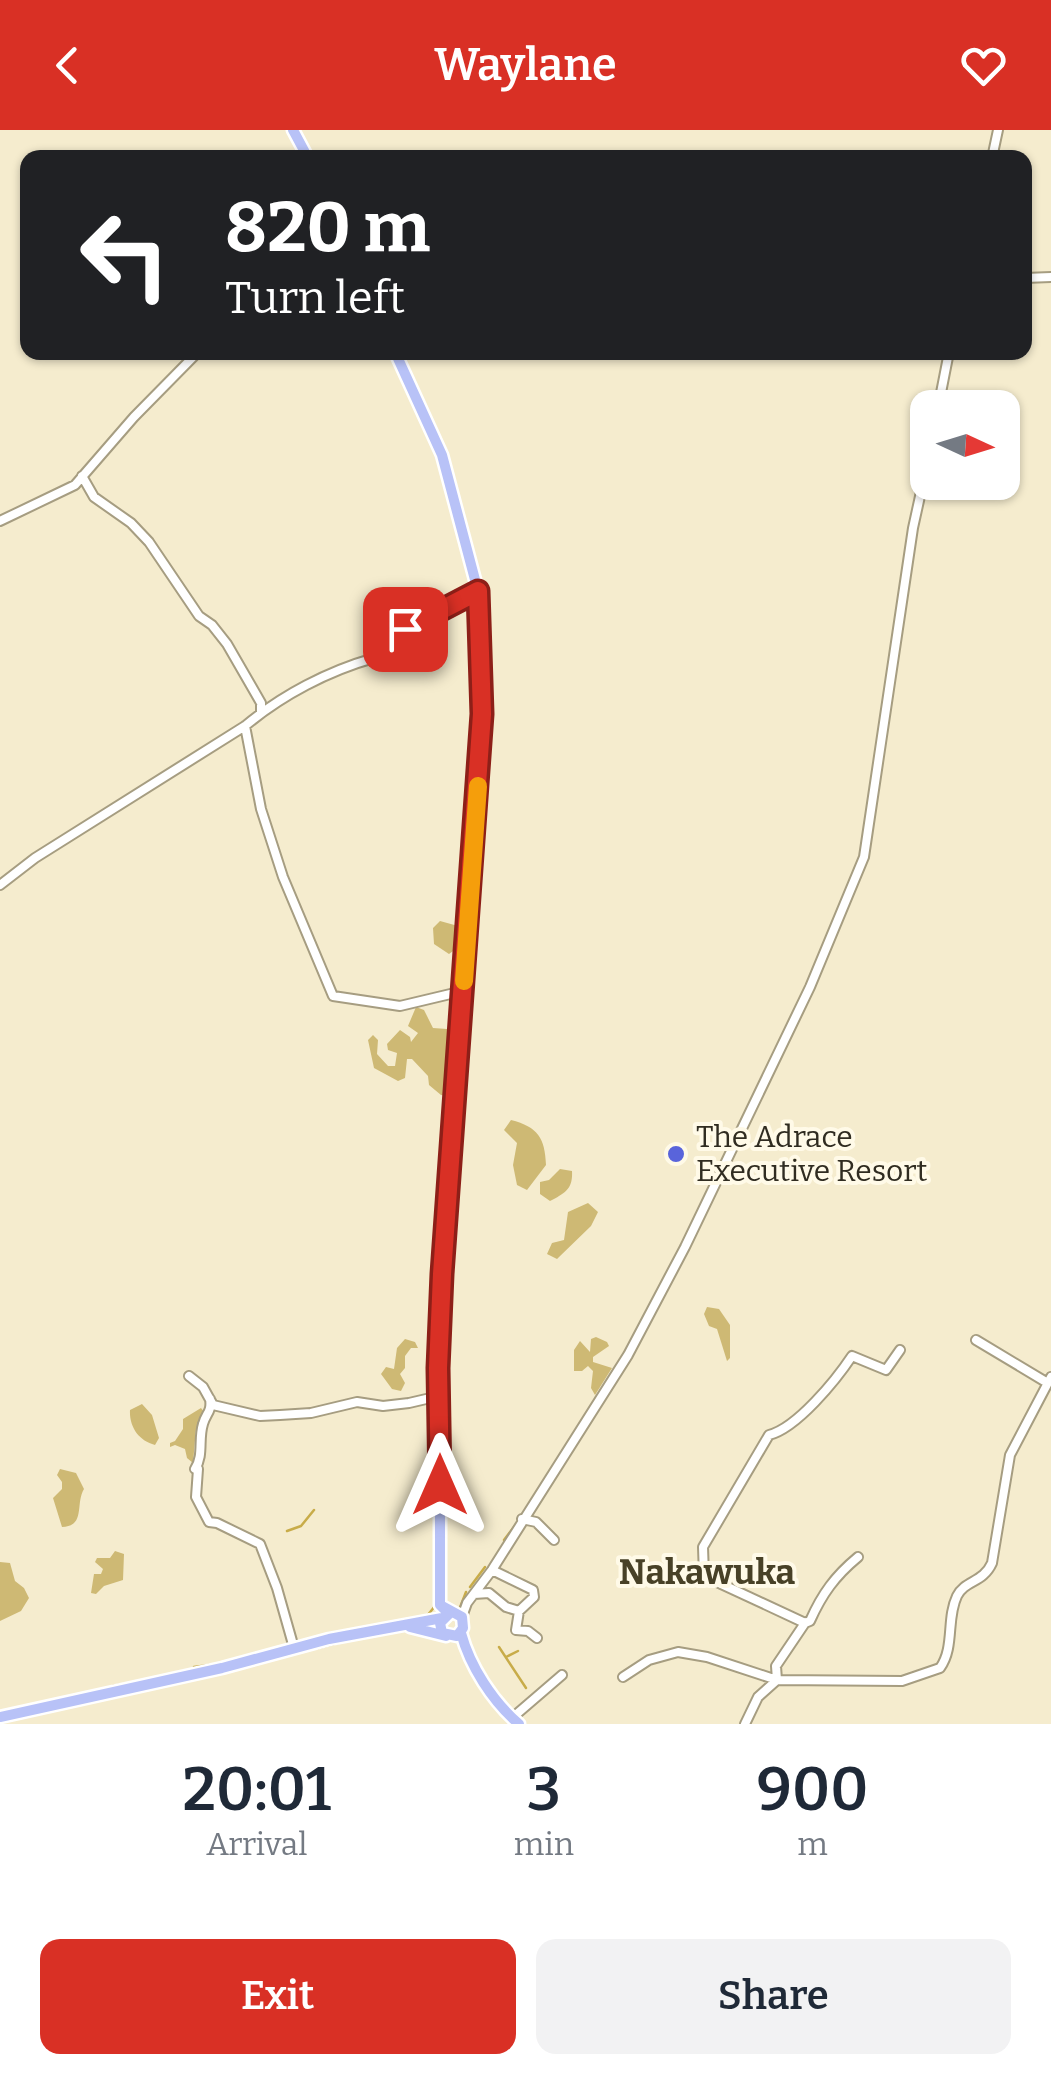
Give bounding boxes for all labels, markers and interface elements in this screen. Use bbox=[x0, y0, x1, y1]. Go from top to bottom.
icon: back bbox=[40, 38, 95, 93]
text: Waylane bbox=[434, 38, 617, 92]
icon: heart bbox=[956, 38, 1011, 93]
text: 820 m bbox=[225, 186, 430, 270]
icon: left bbox=[60, 190, 190, 320]
text: Turn left bbox=[225, 271, 405, 325]
north arrow bbox=[910, 390, 1020, 500]
map controls bbox=[910, 390, 1020, 500]
pin bbox=[363, 587, 448, 672]
icon: arrive bbox=[378, 602, 433, 657]
place label: The Adrace Executive Resort bbox=[696, 1119, 928, 1189]
marker: The Adrace Executive Resort bbox=[665, 1143, 687, 1165]
position arrow bbox=[388, 1433, 492, 1537]
district label: Nakawuka bbox=[619, 1551, 796, 1593]
text: 20:01 bbox=[183, 1754, 331, 1826]
text: 3 bbox=[527, 1754, 561, 1826]
text: 900 bbox=[757, 1754, 868, 1826]
text: Arrival bbox=[206, 1825, 308, 1863]
text: min bbox=[514, 1825, 574, 1863]
text: m bbox=[797, 1825, 828, 1863]
button: Exit bbox=[40, 1939, 516, 2054]
button: Share bbox=[536, 1939, 1011, 2054]

